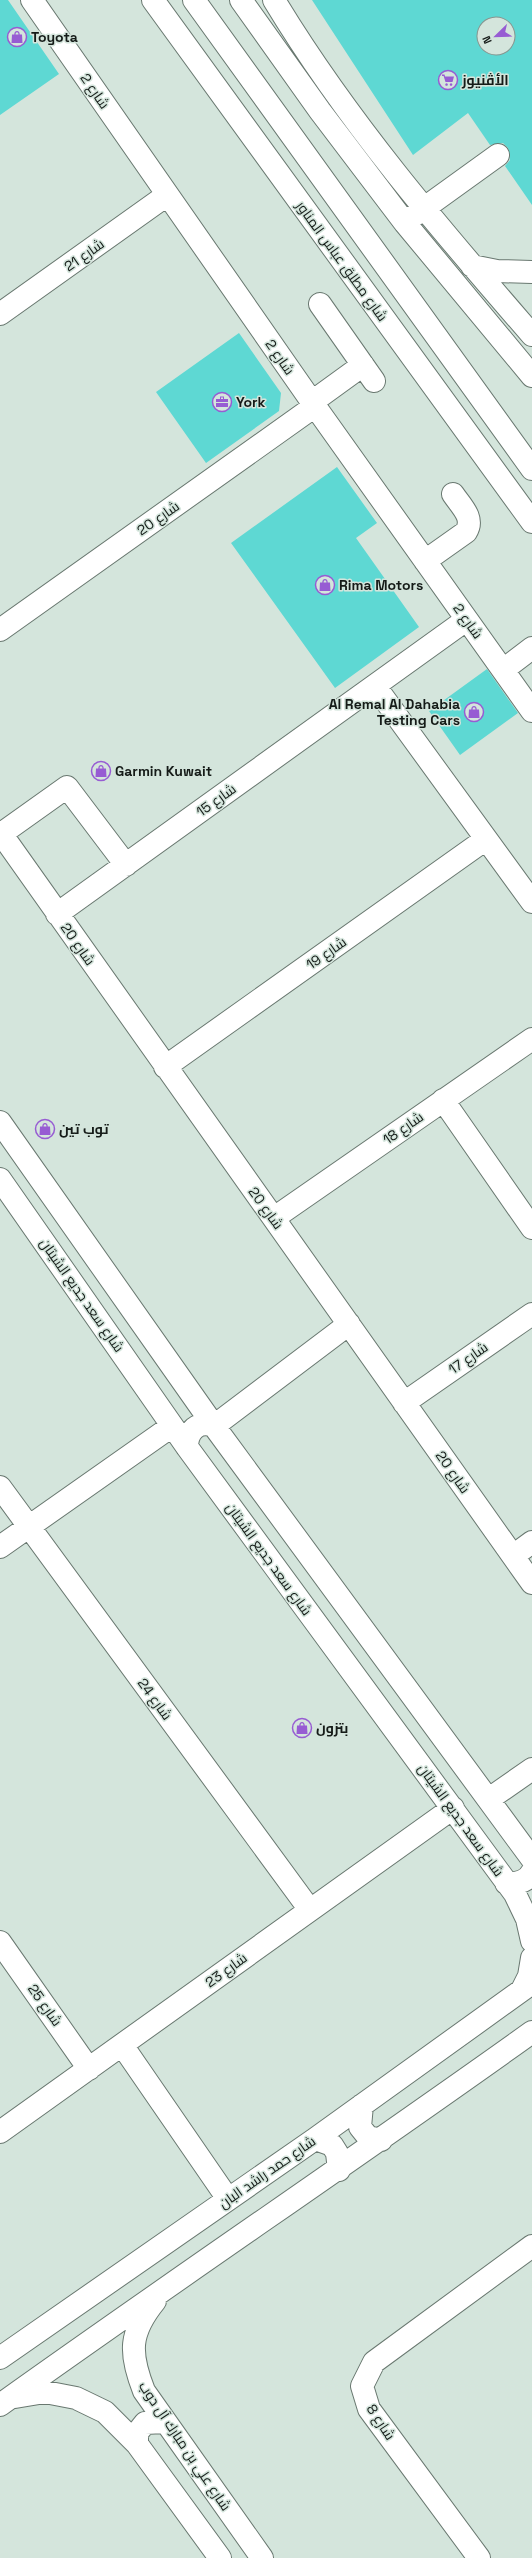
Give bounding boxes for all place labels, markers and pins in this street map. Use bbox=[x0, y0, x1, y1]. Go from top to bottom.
shop icon: Toyota bbox=[6, 26, 28, 48]
place label: Toyota bbox=[31, 28, 78, 46]
supermarket icon: الأڤنيوز bbox=[437, 69, 459, 91]
place label: الأڤنيوز bbox=[461, 71, 509, 89]
office icon: York bbox=[211, 391, 233, 413]
place label: York bbox=[236, 393, 266, 411]
shop icon: Rima Motors bbox=[314, 574, 336, 596]
place label: Rima Motors bbox=[339, 576, 423, 594]
place label: Al Remal Al Dahabia Testing Cars bbox=[329, 695, 460, 729]
shop icon: Al Remal Al Dahabia Testing Cars bbox=[463, 701, 485, 723]
shop icon: Garmin Kuwait bbox=[90, 760, 112, 782]
place label: Garmin Kuwait bbox=[115, 762, 212, 780]
shop icon: توب تين bbox=[34, 1118, 56, 1140]
place label: توب تين bbox=[59, 1120, 109, 1138]
shop icon: بتزون bbox=[291, 1717, 313, 1739]
place label: بتزون bbox=[316, 1719, 348, 1737]

